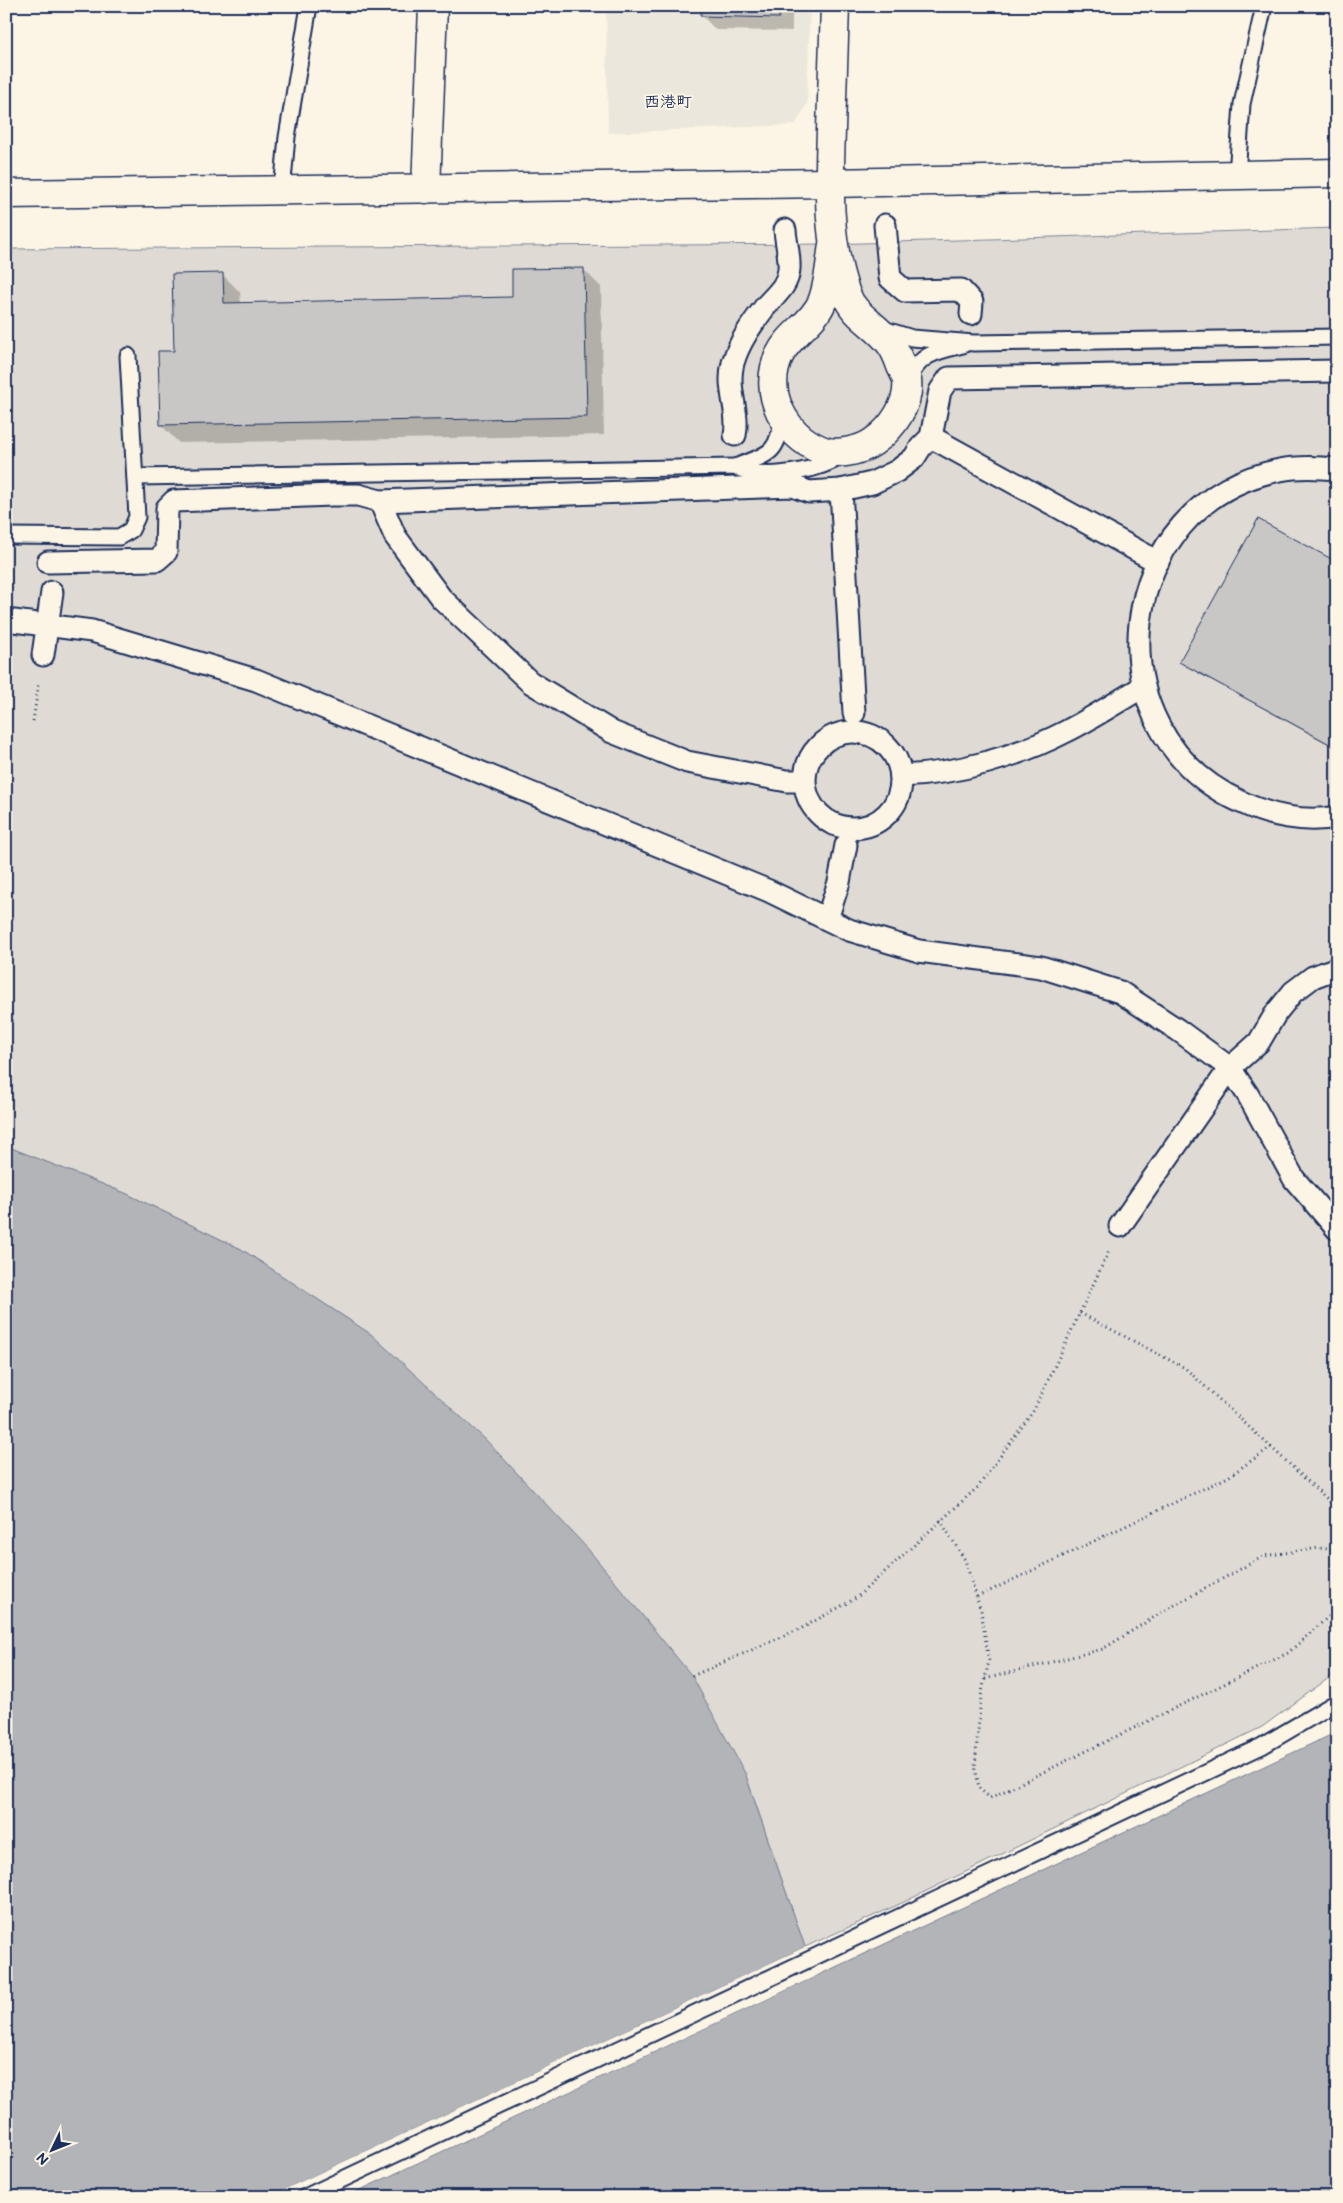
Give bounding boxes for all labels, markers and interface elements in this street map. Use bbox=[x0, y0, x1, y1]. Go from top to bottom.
district label: 西港町 bbox=[644, 93, 692, 112]
north arrow bbox=[28, 2126, 78, 2176]
text: N bbox=[33, 2149, 53, 2168]

